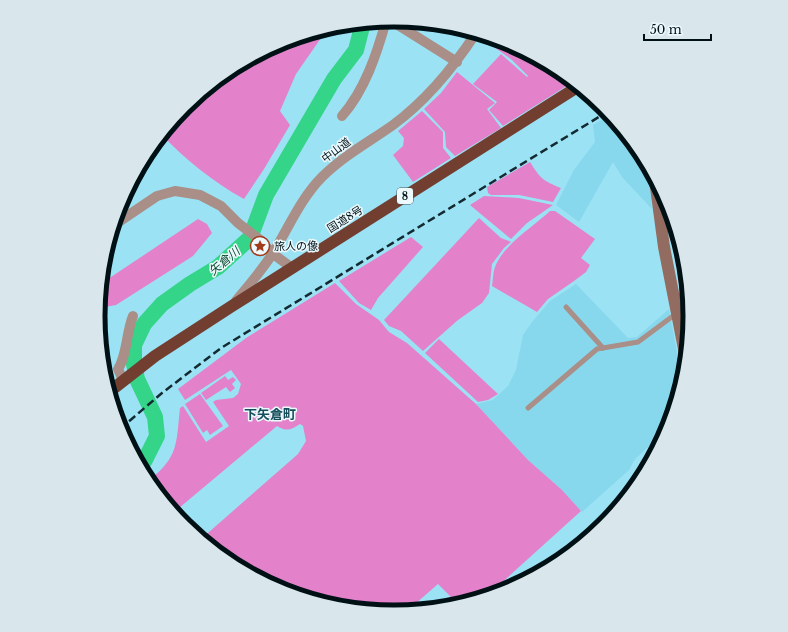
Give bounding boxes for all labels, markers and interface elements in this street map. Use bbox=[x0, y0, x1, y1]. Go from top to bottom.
scale bar bbox=[644, 16, 711, 42]
text: 50 m bbox=[650, 22, 682, 37]
street label: 中山道 bbox=[319, 134, 353, 166]
road number: 8 bbox=[397, 188, 413, 204]
street label: 国道8号 bbox=[324, 203, 366, 235]
place icon: 旅人の像 bbox=[249, 235, 271, 257]
place label: 旅人の像 bbox=[274, 239, 318, 253]
water label: 矢倉川 bbox=[205, 242, 244, 278]
district label: 下矢倉町 bbox=[244, 406, 296, 423]

